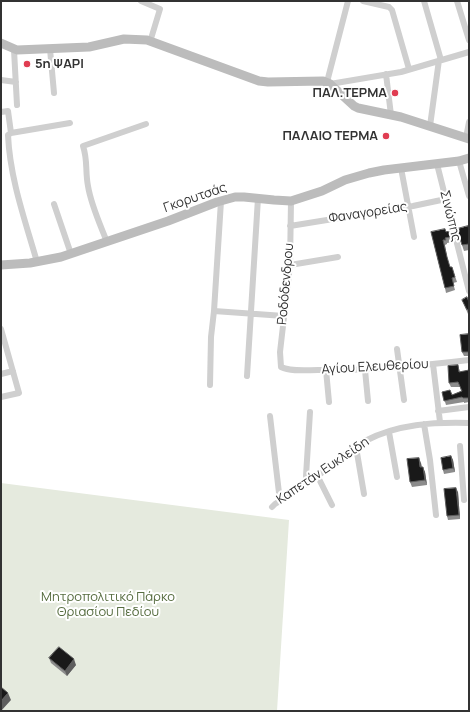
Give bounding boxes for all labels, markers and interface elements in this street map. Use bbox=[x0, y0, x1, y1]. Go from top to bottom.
place label: 5η ΨΑΡΙ bbox=[35, 56, 84, 72]
marker: 5η ΨΑΡΙ bbox=[22, 59, 32, 69]
place label: ΠΑΛ.ΤΕΡΜΑ bbox=[313, 85, 387, 101]
marker: ΠΑΛ.ΤΕΡΜΑ bbox=[390, 88, 400, 98]
place label: ΠΑΛΑΙΟ ΤΕΡΜΑ bbox=[282, 128, 378, 144]
marker: ΠΑΛΑΙΟ ΤΕΡΜΑ bbox=[381, 131, 391, 141]
street label: Γκορυτσάς bbox=[161, 180, 229, 216]
street label: Σινώπης bbox=[436, 189, 464, 243]
street label: Φαναγορείας bbox=[328, 199, 408, 227]
street label: Ροδόδενδρου bbox=[275, 242, 297, 326]
street label: Αγίου Ελευθερίου bbox=[321, 356, 429, 378]
street label: Καπετάν Ευκλείδη bbox=[274, 434, 372, 508]
park label: Μητροπολιτικό Πάρκο Θριασίου Πεδίου bbox=[41, 589, 175, 620]

